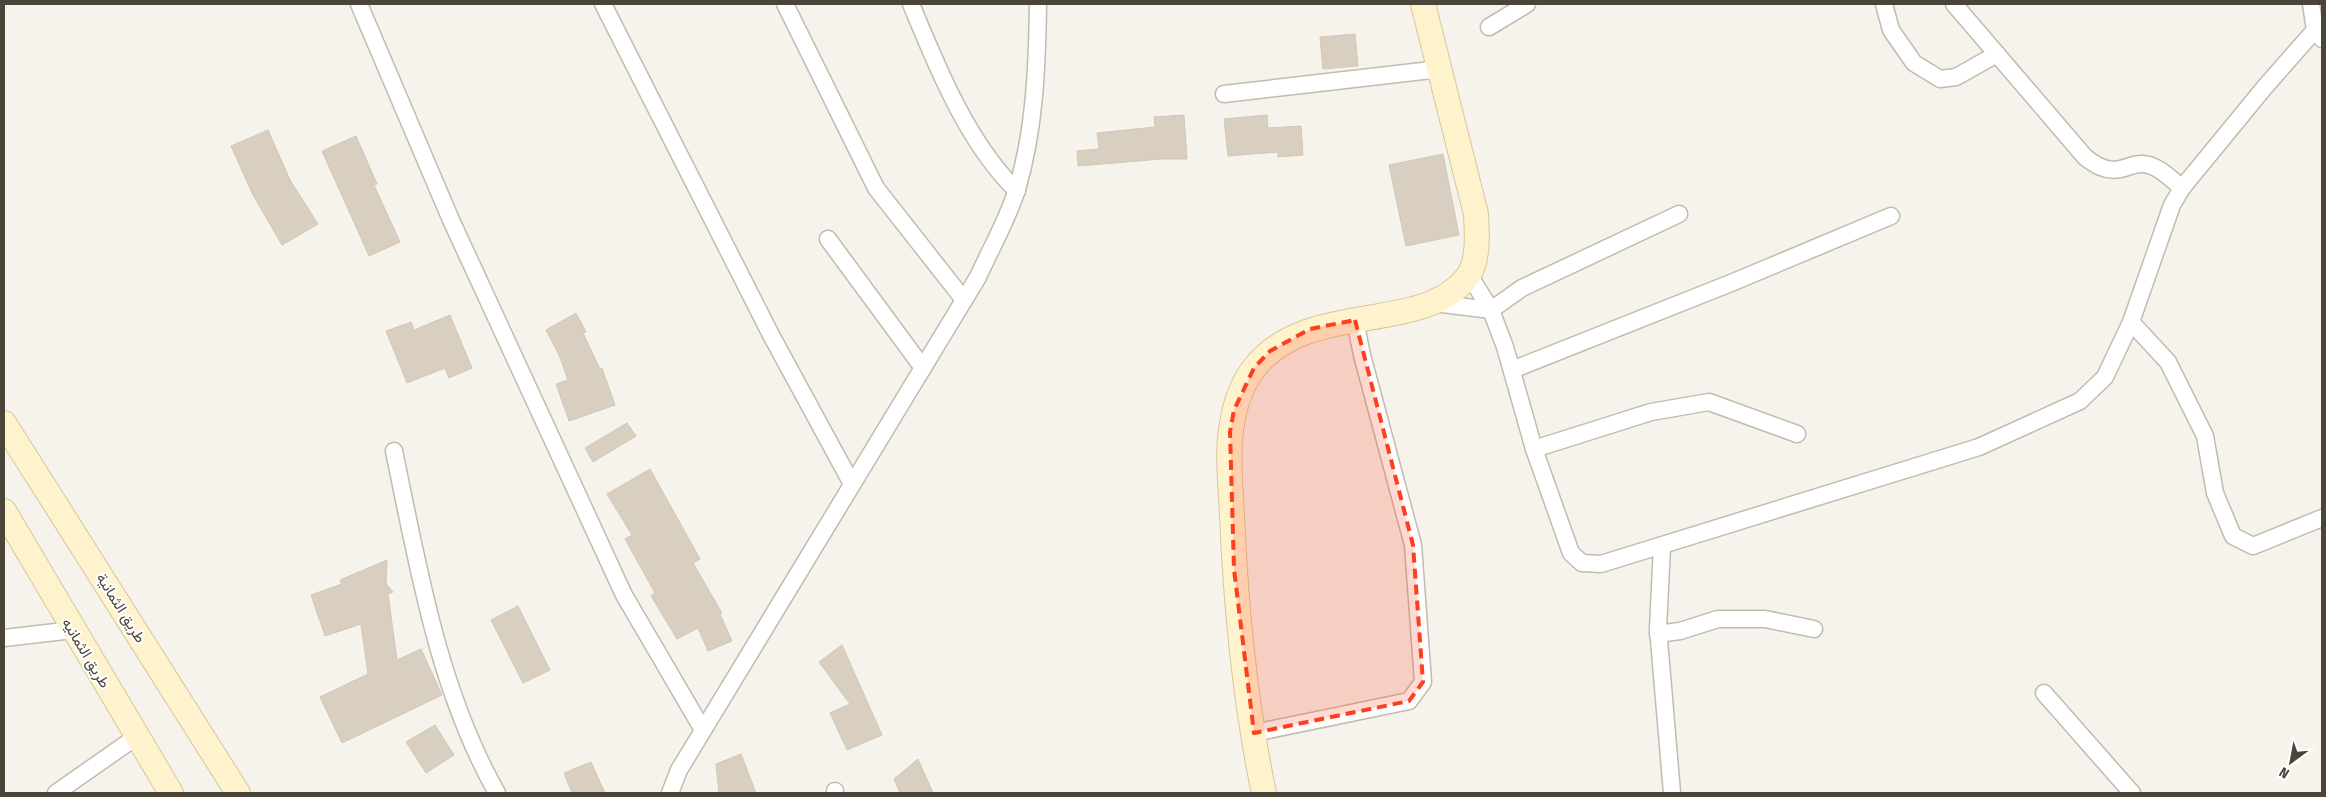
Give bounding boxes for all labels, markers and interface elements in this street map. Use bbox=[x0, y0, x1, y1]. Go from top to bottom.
street label: طريق الثمانية bbox=[92, 570, 150, 647]
street label: طريق الثمانيه bbox=[57, 615, 114, 692]
north arrow bbox=[2266, 737, 2316, 787]
text: N bbox=[2276, 763, 2292, 782]

